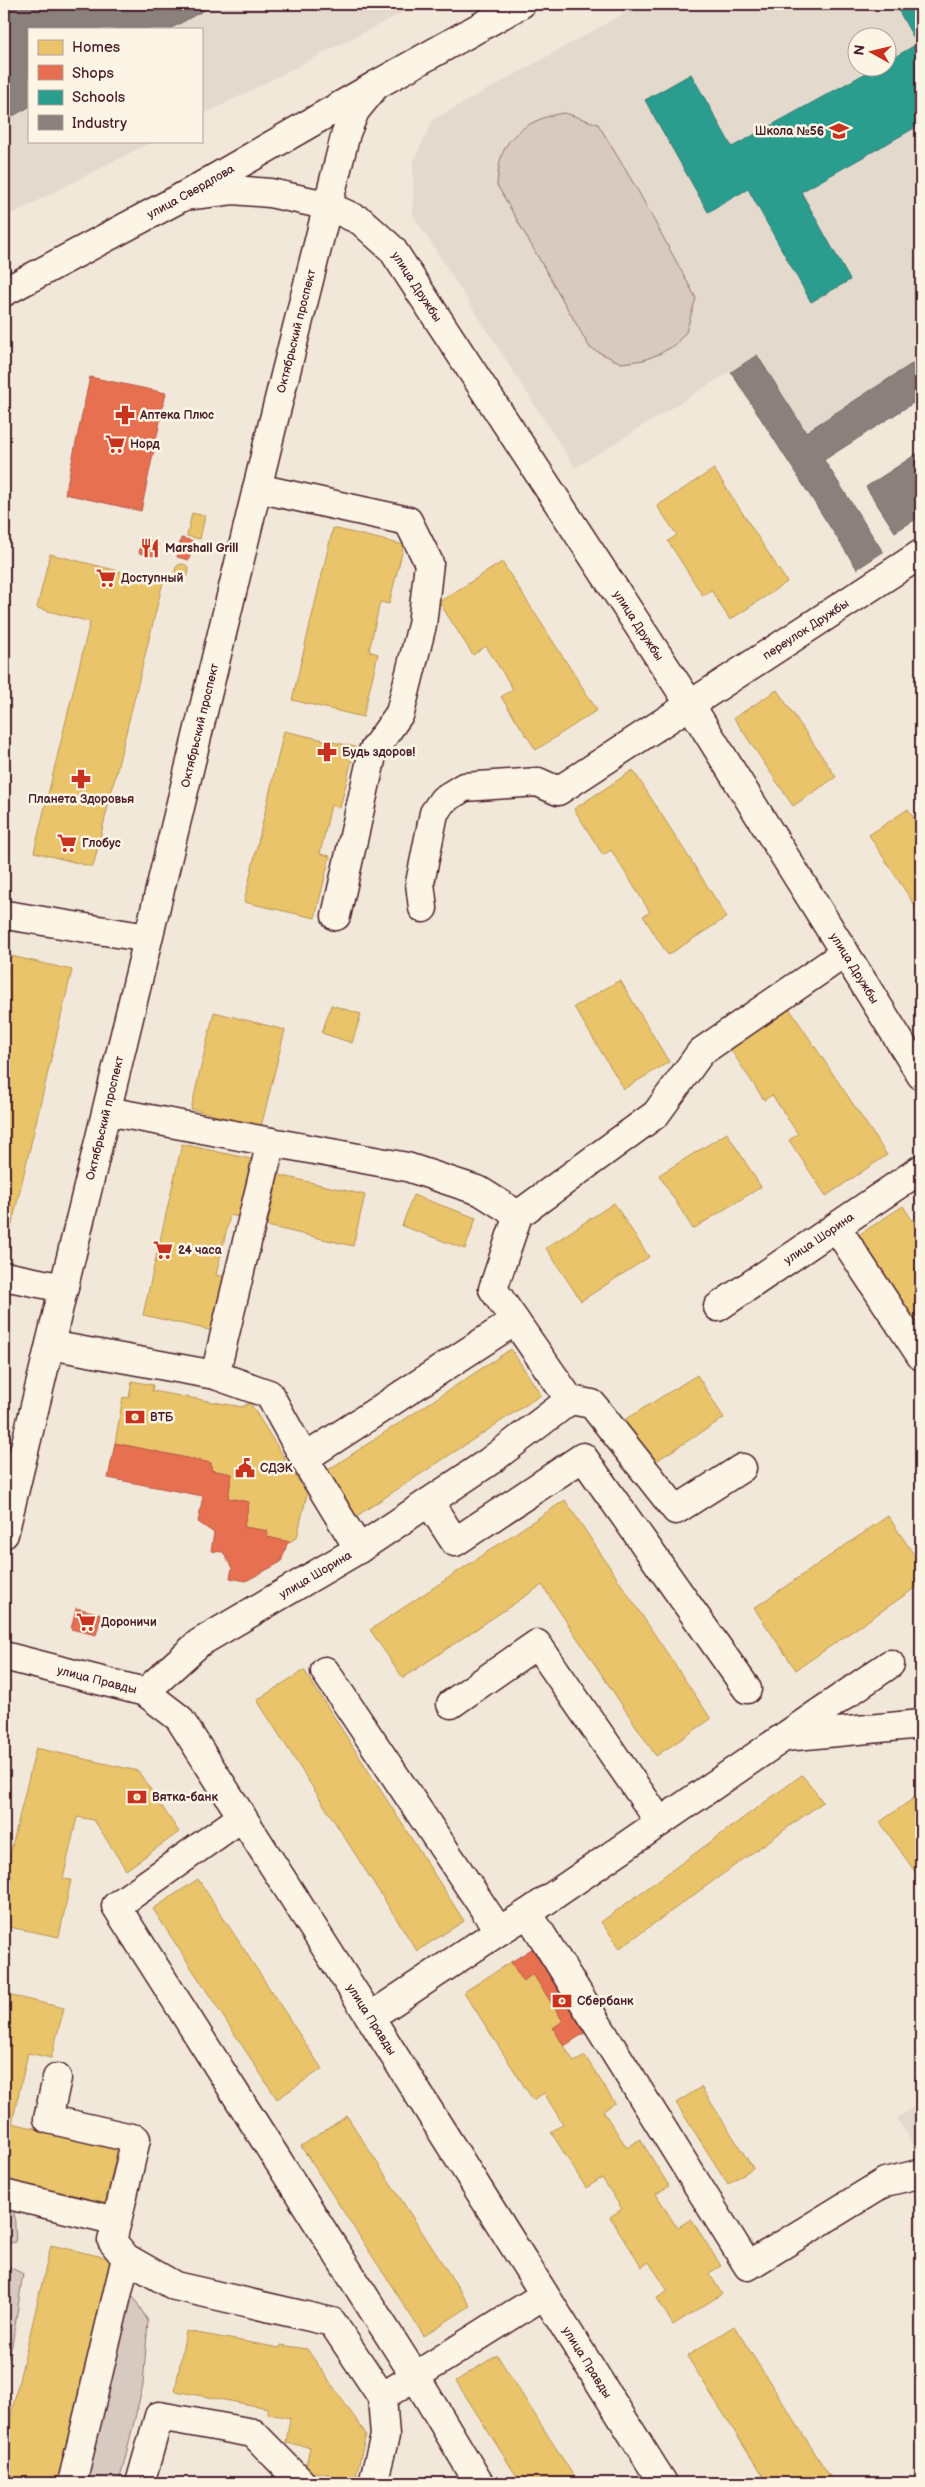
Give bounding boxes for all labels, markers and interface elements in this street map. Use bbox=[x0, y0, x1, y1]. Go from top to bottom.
legend bbox=[28, 28, 202, 142]
north arrow bbox=[848, 28, 898, 78]
text: Homes bbox=[72, 38, 121, 57]
text: N bbox=[850, 44, 869, 57]
text: Shops bbox=[72, 64, 115, 83]
text: Schools bbox=[72, 88, 126, 107]
text: Industry bbox=[72, 114, 127, 133]
school or university icon: Школа №56 bbox=[828, 120, 850, 142]
place label: Школа №56 bbox=[755, 124, 824, 139]
street label: улица Свердлова bbox=[144, 161, 237, 222]
street label: улица Дружбы bbox=[388, 249, 445, 325]
street label: Октябрьский проспект bbox=[273, 267, 319, 395]
pharmacy icon: Аптека Плюс bbox=[114, 404, 136, 426]
place label: Аптека Плюс bbox=[139, 408, 214, 423]
supermarket icon: Норд bbox=[104, 433, 126, 455]
place label: Норд bbox=[130, 437, 160, 452]
restaurant icon: Marshall Grill bbox=[139, 537, 161, 559]
place label: Marshall Grill bbox=[165, 541, 238, 556]
supermarket icon: Доступный bbox=[95, 567, 117, 589]
place label: Доступный bbox=[121, 571, 183, 586]
street label: улица Дружбы bbox=[610, 588, 667, 664]
street label: переулок Дружбы bbox=[760, 596, 852, 663]
street label: Октябрьский проспект bbox=[177, 661, 222, 789]
pharmacy icon: Будь здоров! bbox=[316, 741, 338, 763]
place label: Будь здоров! bbox=[342, 745, 415, 760]
pharmacy icon: Планета Здоровья bbox=[70, 768, 92, 790]
place label: Планета Здоровья bbox=[28, 792, 134, 807]
supermarket icon: Глобус bbox=[56, 832, 78, 854]
place label: Глобус bbox=[82, 836, 121, 851]
street label: улица Дружбы bbox=[827, 930, 882, 1006]
street label: Октябрьский проспект bbox=[82, 1054, 127, 1182]
street label: улица Шорина bbox=[781, 1209, 857, 1268]
supermarket icon: 24 часа bbox=[152, 1239, 174, 1261]
place label: 24 часа bbox=[178, 1243, 223, 1258]
bank icon: ВТБ bbox=[124, 1406, 146, 1428]
place label: ВТБ bbox=[150, 1410, 174, 1425]
public building icon: СДЭК bbox=[234, 1457, 256, 1479]
place label: СДЭК bbox=[260, 1461, 294, 1476]
street label: улица Шорина bbox=[276, 1547, 355, 1602]
supermarket icon: Дороничи bbox=[75, 1611, 97, 1633]
place label: Дороничи bbox=[101, 1615, 157, 1630]
street label: улица Правды bbox=[56, 1662, 138, 1697]
bank icon: Вятка-банк bbox=[126, 1786, 148, 1808]
place label: Вятка-банк bbox=[152, 1790, 218, 1805]
street label: улица Правды bbox=[343, 1981, 400, 2058]
bank icon: Сбербанк bbox=[551, 1990, 573, 2012]
place label: Сбербанк bbox=[577, 1994, 634, 2009]
street label: улица Правды bbox=[559, 2324, 615, 2401]

